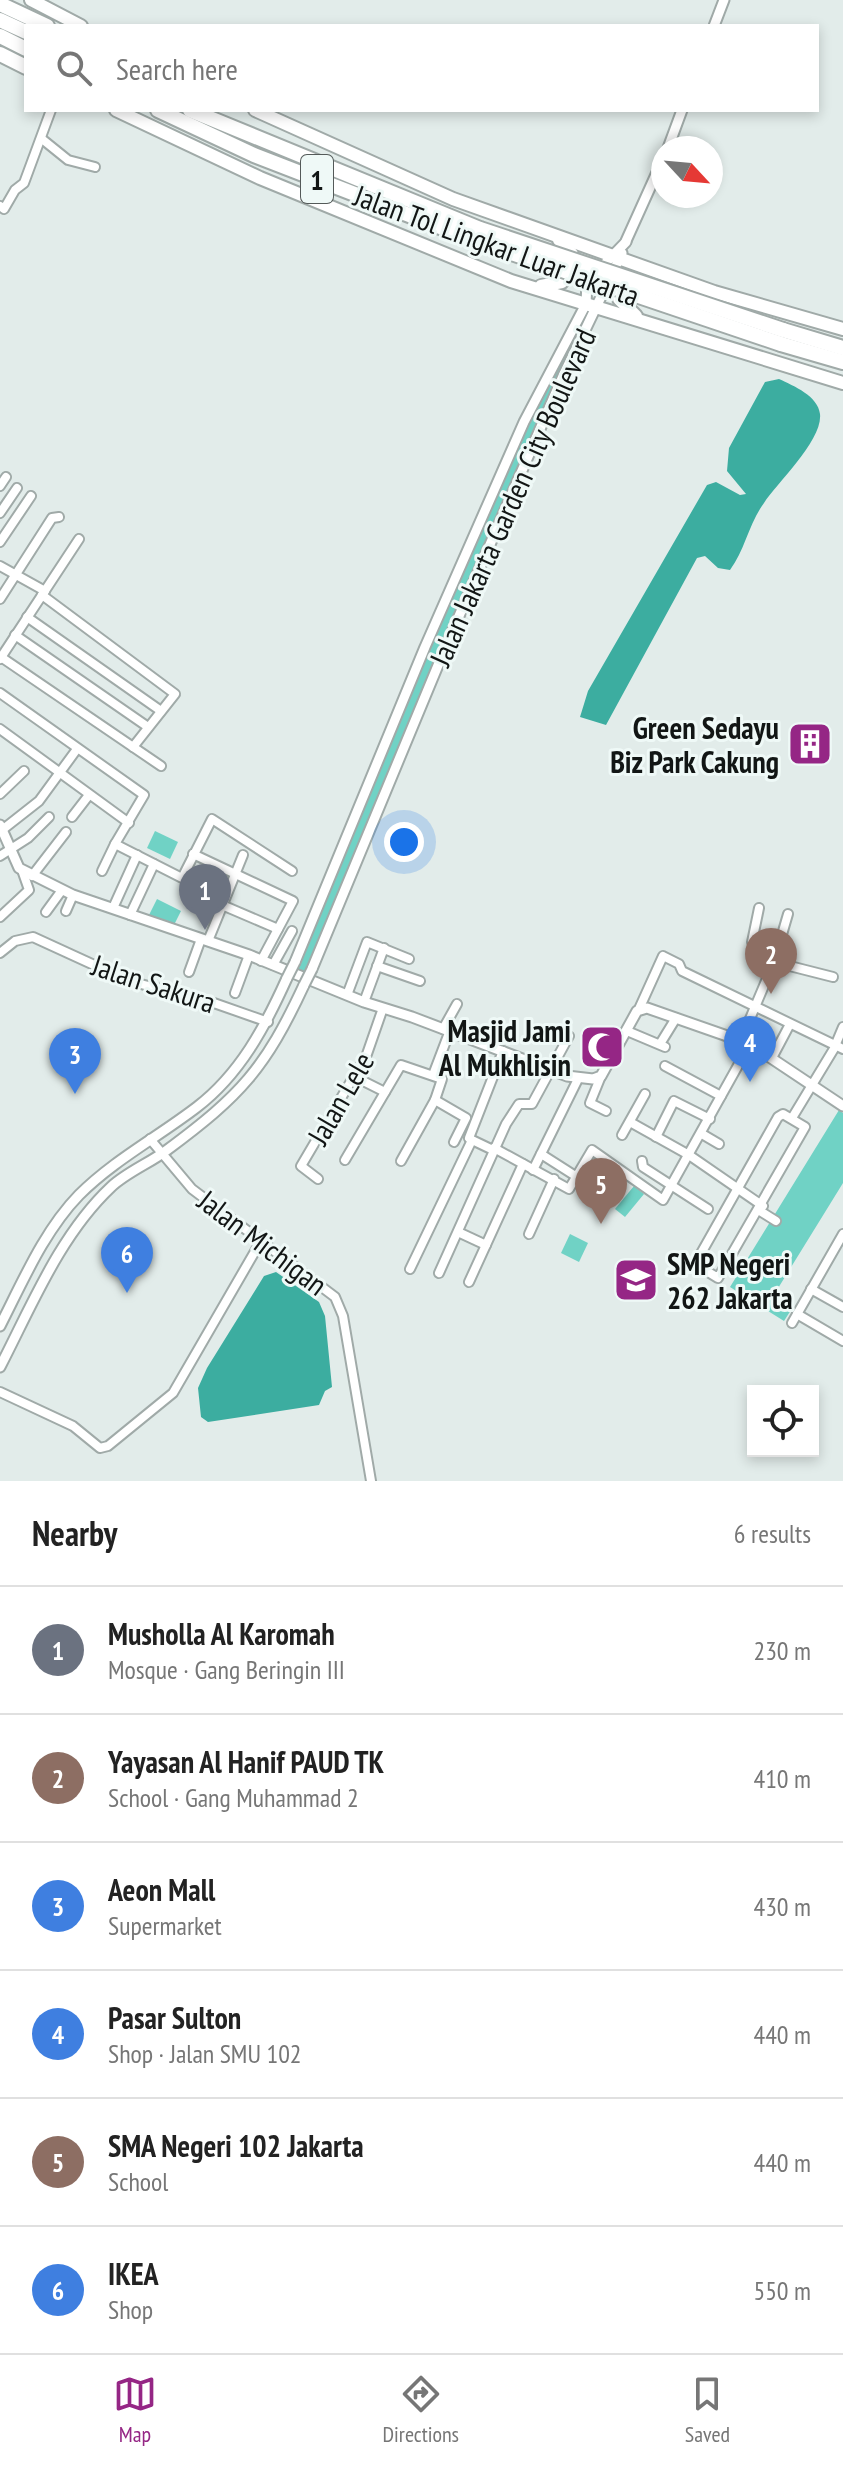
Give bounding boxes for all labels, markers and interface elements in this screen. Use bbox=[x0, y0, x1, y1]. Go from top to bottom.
search box bbox=[24, 24, 819, 112]
icon: search bbox=[52, 46, 96, 90]
text: Search here bbox=[116, 49, 238, 88]
north arrow bbox=[651, 136, 723, 208]
road number: 1 bbox=[301, 155, 333, 203]
street label: Jalan Tol Lingkar Luar Jakarta bbox=[348, 175, 645, 315]
street label: Jalan Jakarta Garden City Boulevard bbox=[420, 322, 604, 673]
place label: Green Sedayu Biz Park Cakung bbox=[610, 708, 779, 781]
building icon: Green Sedayu Biz Park Cakung bbox=[786, 720, 834, 768]
your location bbox=[384, 822, 424, 862]
pin: 1 bbox=[179, 864, 231, 930]
pin: 2 bbox=[745, 928, 797, 994]
street label: Jalan Sakura bbox=[86, 944, 221, 1021]
place label: Masjid Jami Al Mukhlisin bbox=[438, 1011, 571, 1084]
pin: 4 bbox=[724, 1016, 776, 1082]
mosque icon: Masjid Jami Al Mukhlisin bbox=[578, 1023, 626, 1071]
pin: 3 bbox=[49, 1028, 101, 1094]
street label: Jalan Lele bbox=[297, 1045, 382, 1152]
pin: 5 bbox=[575, 1158, 627, 1224]
street label: Jalan Michigan bbox=[190, 1180, 335, 1303]
pin: 6 bbox=[101, 1227, 153, 1293]
place label: SMP Negeri 262 Jakarta bbox=[667, 1244, 793, 1317]
school or university icon: SMP Negeri 262 Jakarta bbox=[612, 1256, 660, 1304]
map controls bbox=[747, 1385, 819, 1457]
button: locate bbox=[747, 1385, 819, 1457]
text: Nearby bbox=[32, 1511, 117, 1555]
text: 6 results bbox=[734, 1517, 811, 1550]
text: Musholla Al Karomah bbox=[108, 1614, 335, 1653]
text: 1 bbox=[52, 1634, 64, 1667]
text: 230 m bbox=[753, 1634, 811, 1667]
text: Mosque · Gang Beringin III bbox=[108, 1653, 345, 1686]
text: Yayasan Al Hanif PAUD TK bbox=[108, 1742, 384, 1781]
text: 2 bbox=[52, 1762, 64, 1795]
text: 410 m bbox=[753, 1762, 811, 1795]
text: School · Gang Muhammad 2 bbox=[108, 1781, 359, 1814]
text: Aeon Mall bbox=[108, 1870, 215, 1909]
text: 3 bbox=[52, 1890, 64, 1923]
text: 430 m bbox=[753, 1890, 811, 1923]
text: Supermarket bbox=[108, 1909, 222, 1942]
text: Pasar Sulton bbox=[108, 1998, 241, 2037]
text: 4 bbox=[52, 2018, 64, 2051]
text: 440 m bbox=[753, 2018, 811, 2051]
text: Shop · Jalan SMU 102 bbox=[108, 2037, 302, 2070]
text: SMA Negeri 102 Jakarta bbox=[108, 2126, 364, 2165]
text: 5 bbox=[52, 2146, 64, 2179]
text: 440 m bbox=[753, 2146, 811, 2179]
text: School bbox=[108, 2165, 168, 2198]
text: IKEA bbox=[108, 2254, 159, 2293]
text: 6 bbox=[52, 2274, 64, 2307]
text: 550 m bbox=[753, 2274, 811, 2307]
text: Shop bbox=[108, 2293, 153, 2326]
tab: Map bbox=[113, 2372, 157, 2448]
tab: Directions bbox=[383, 2372, 459, 2448]
tab: Saved bbox=[685, 2372, 730, 2448]

